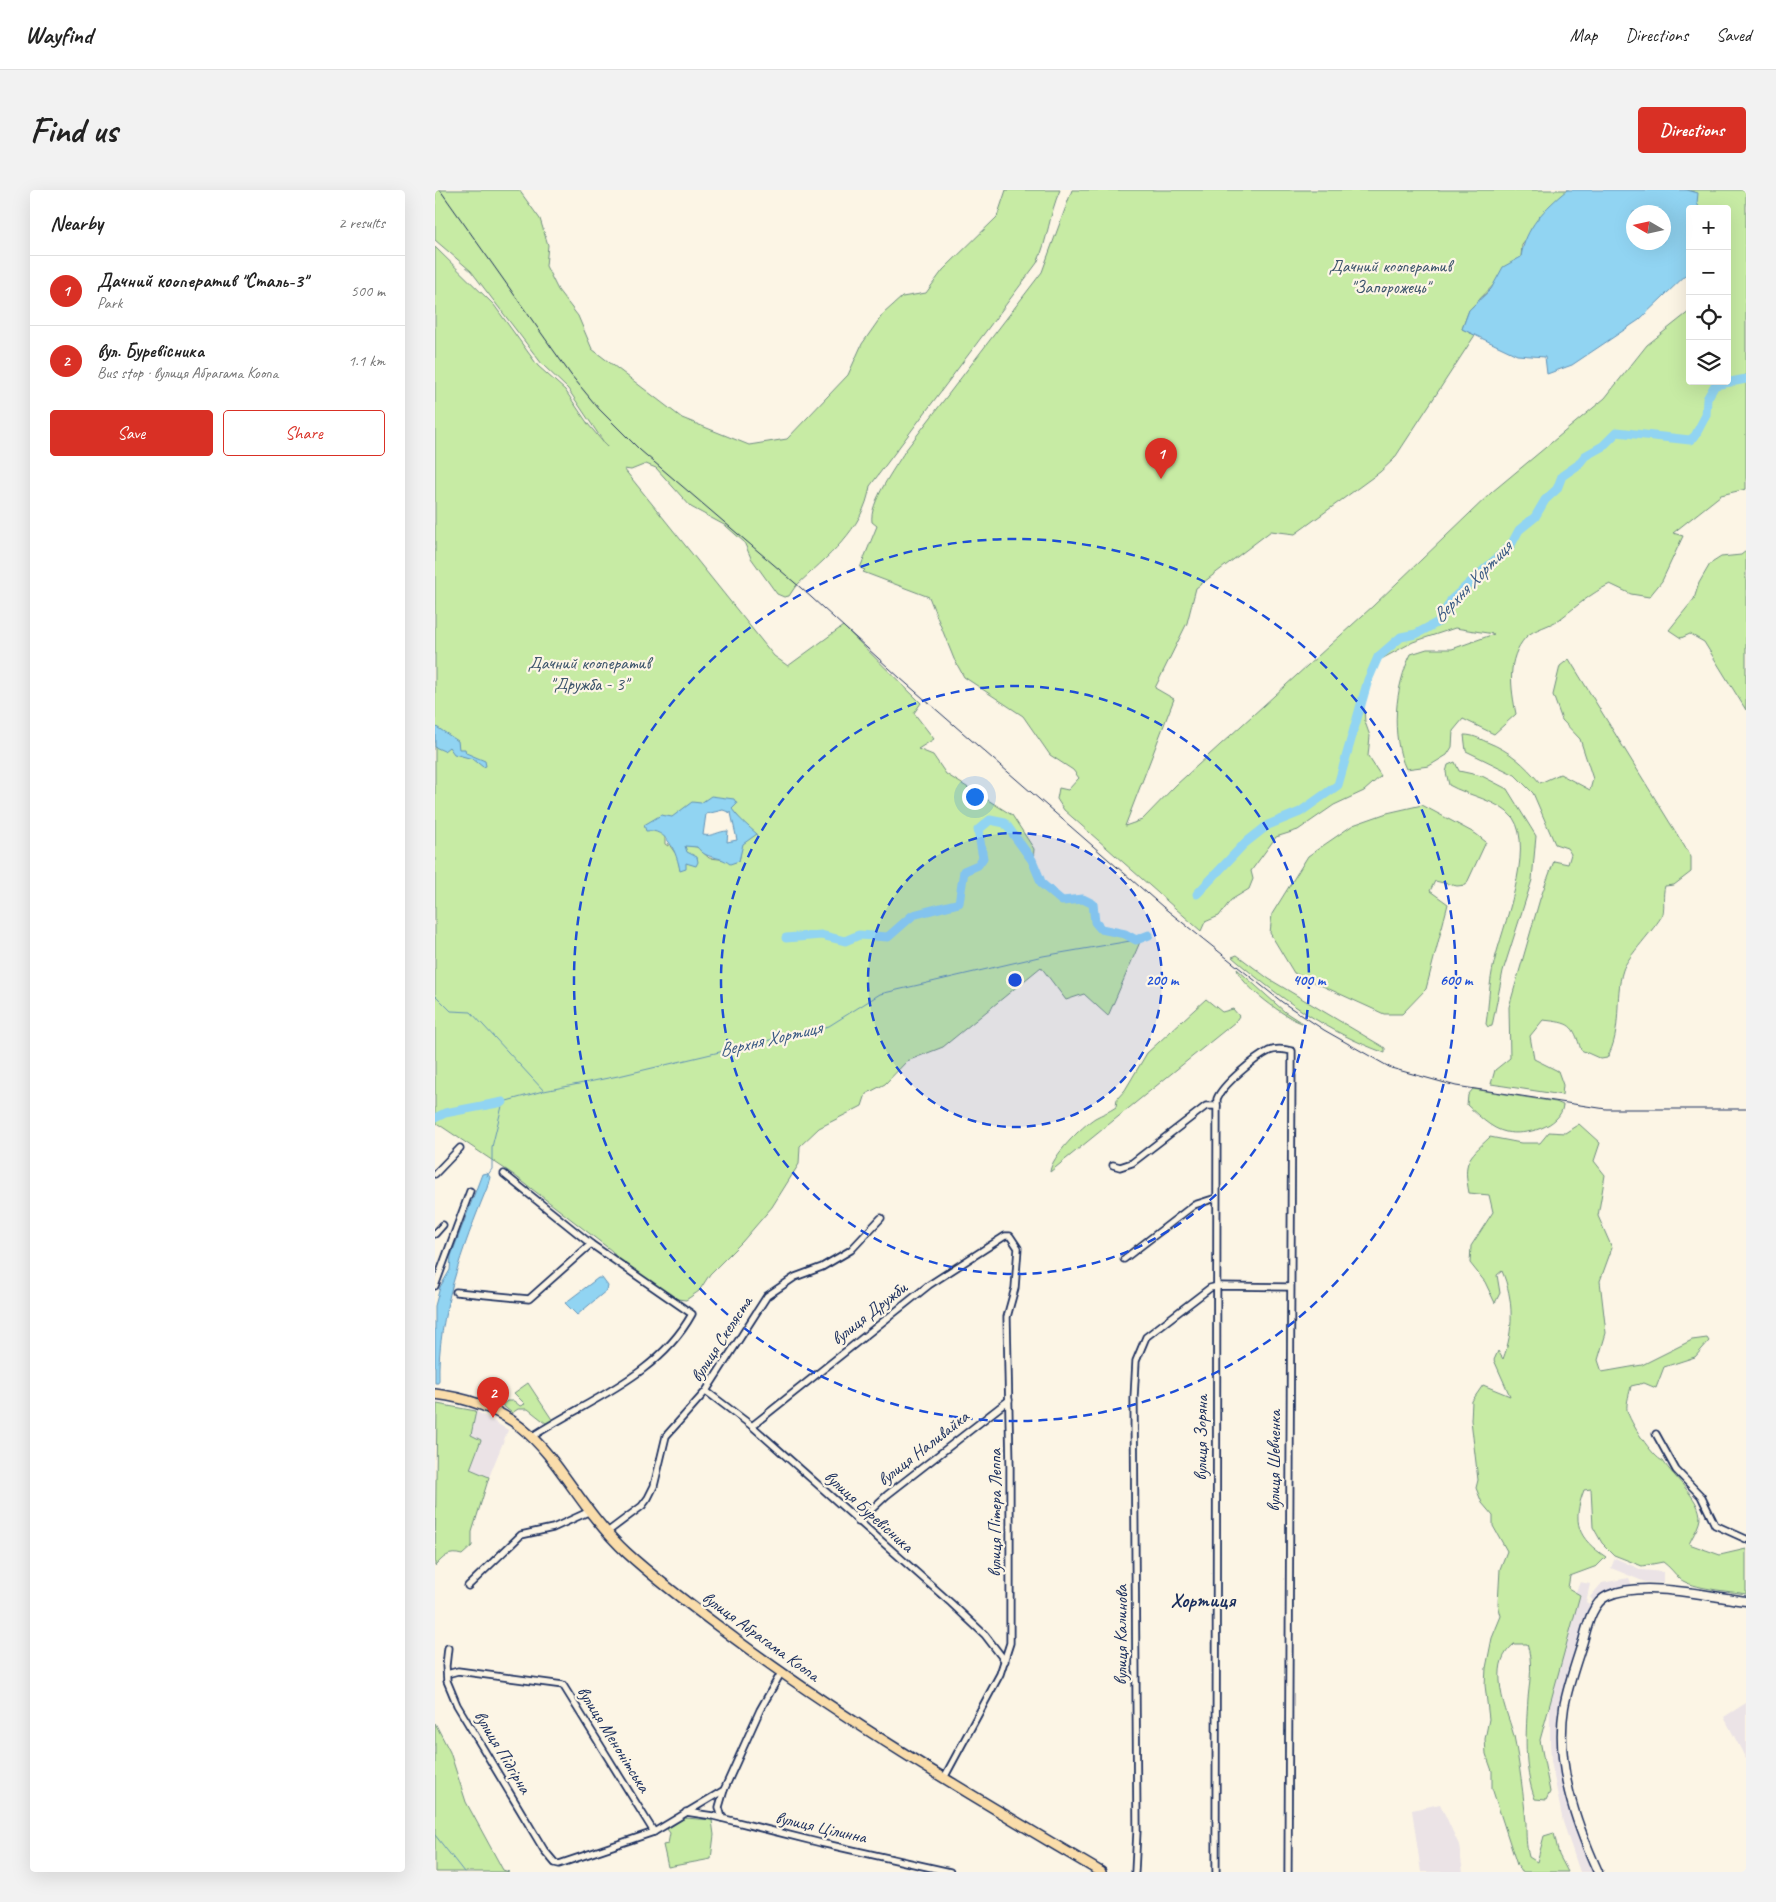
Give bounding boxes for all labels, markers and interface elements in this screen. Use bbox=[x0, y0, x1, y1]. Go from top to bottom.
text: Wayfind bbox=[25, 20, 92, 50]
text: Map bbox=[1570, 24, 1597, 46]
text: Directions bbox=[1625, 24, 1688, 46]
text: Saved bbox=[1716, 24, 1751, 46]
button: Directions bbox=[1638, 107, 1746, 153]
text: Find us bbox=[30, 108, 117, 153]
north arrow bbox=[1626, 205, 1671, 250]
map controls bbox=[1686, 205, 1731, 385]
button: + bbox=[1686, 205, 1731, 250]
text: Nearby bbox=[50, 210, 103, 236]
text: 2 results bbox=[338, 213, 385, 233]
button: − bbox=[1686, 250, 1731, 295]
park label: Дачний кооператив "Запорожець" bbox=[1329, 255, 1454, 298]
text: Дачний кооператив "Сталь-3" bbox=[97, 269, 307, 293]
text: 1 bbox=[62, 281, 70, 301]
text: 500 m bbox=[351, 281, 385, 301]
text: Park bbox=[97, 293, 122, 313]
button: locate bbox=[1686, 295, 1731, 340]
text: вул. Буревісника bbox=[97, 339, 204, 363]
button: layers bbox=[1686, 340, 1731, 385]
text: 2 bbox=[62, 351, 70, 371]
text: 1.1 km bbox=[348, 351, 385, 371]
text: Bus stop · вулиця Абрагама Коопа bbox=[97, 363, 278, 383]
button: Save bbox=[50, 410, 213, 456]
button: Share bbox=[223, 410, 385, 456]
pin: 1 bbox=[1145, 438, 1177, 479]
water label: Верхня Хортиця bbox=[1427, 534, 1519, 628]
park label: Дачний кооператив "Дружба - 3" bbox=[528, 652, 653, 695]
your location bbox=[962, 784, 988, 810]
centre of rings bbox=[1006, 971, 1024, 989]
text: 200 m bbox=[1146, 971, 1180, 990]
text: 400 m bbox=[1293, 971, 1327, 990]
text: 600 m bbox=[1440, 971, 1474, 990]
water label: Верхня Хортиця bbox=[717, 1015, 826, 1062]
street label: вулиця Дружби bbox=[827, 1276, 912, 1349]
street label: вулиця Скеляста bbox=[685, 1291, 758, 1386]
pin: 2 bbox=[477, 1377, 509, 1418]
street label: вулиця Зоряна bbox=[1190, 1394, 1212, 1481]
street label: вулиця Наливайка bbox=[873, 1405, 974, 1491]
street label: вулиця Шевченка bbox=[1263, 1409, 1285, 1512]
street label: вулиця Пітера Леппа bbox=[984, 1448, 1006, 1577]
street label: вулиця Буревісника bbox=[820, 1465, 919, 1558]
street label: вулиця Калинова bbox=[1110, 1584, 1132, 1685]
street label: вулиця Абрагама Коопа bbox=[698, 1586, 825, 1687]
district label: Хортиця bbox=[1171, 1588, 1236, 1613]
street label: вулиця Менонітська bbox=[573, 1682, 656, 1797]
street label: вулиця Підгірна bbox=[470, 1706, 537, 1799]
street label: вулиця Цілинна bbox=[773, 1806, 870, 1849]

